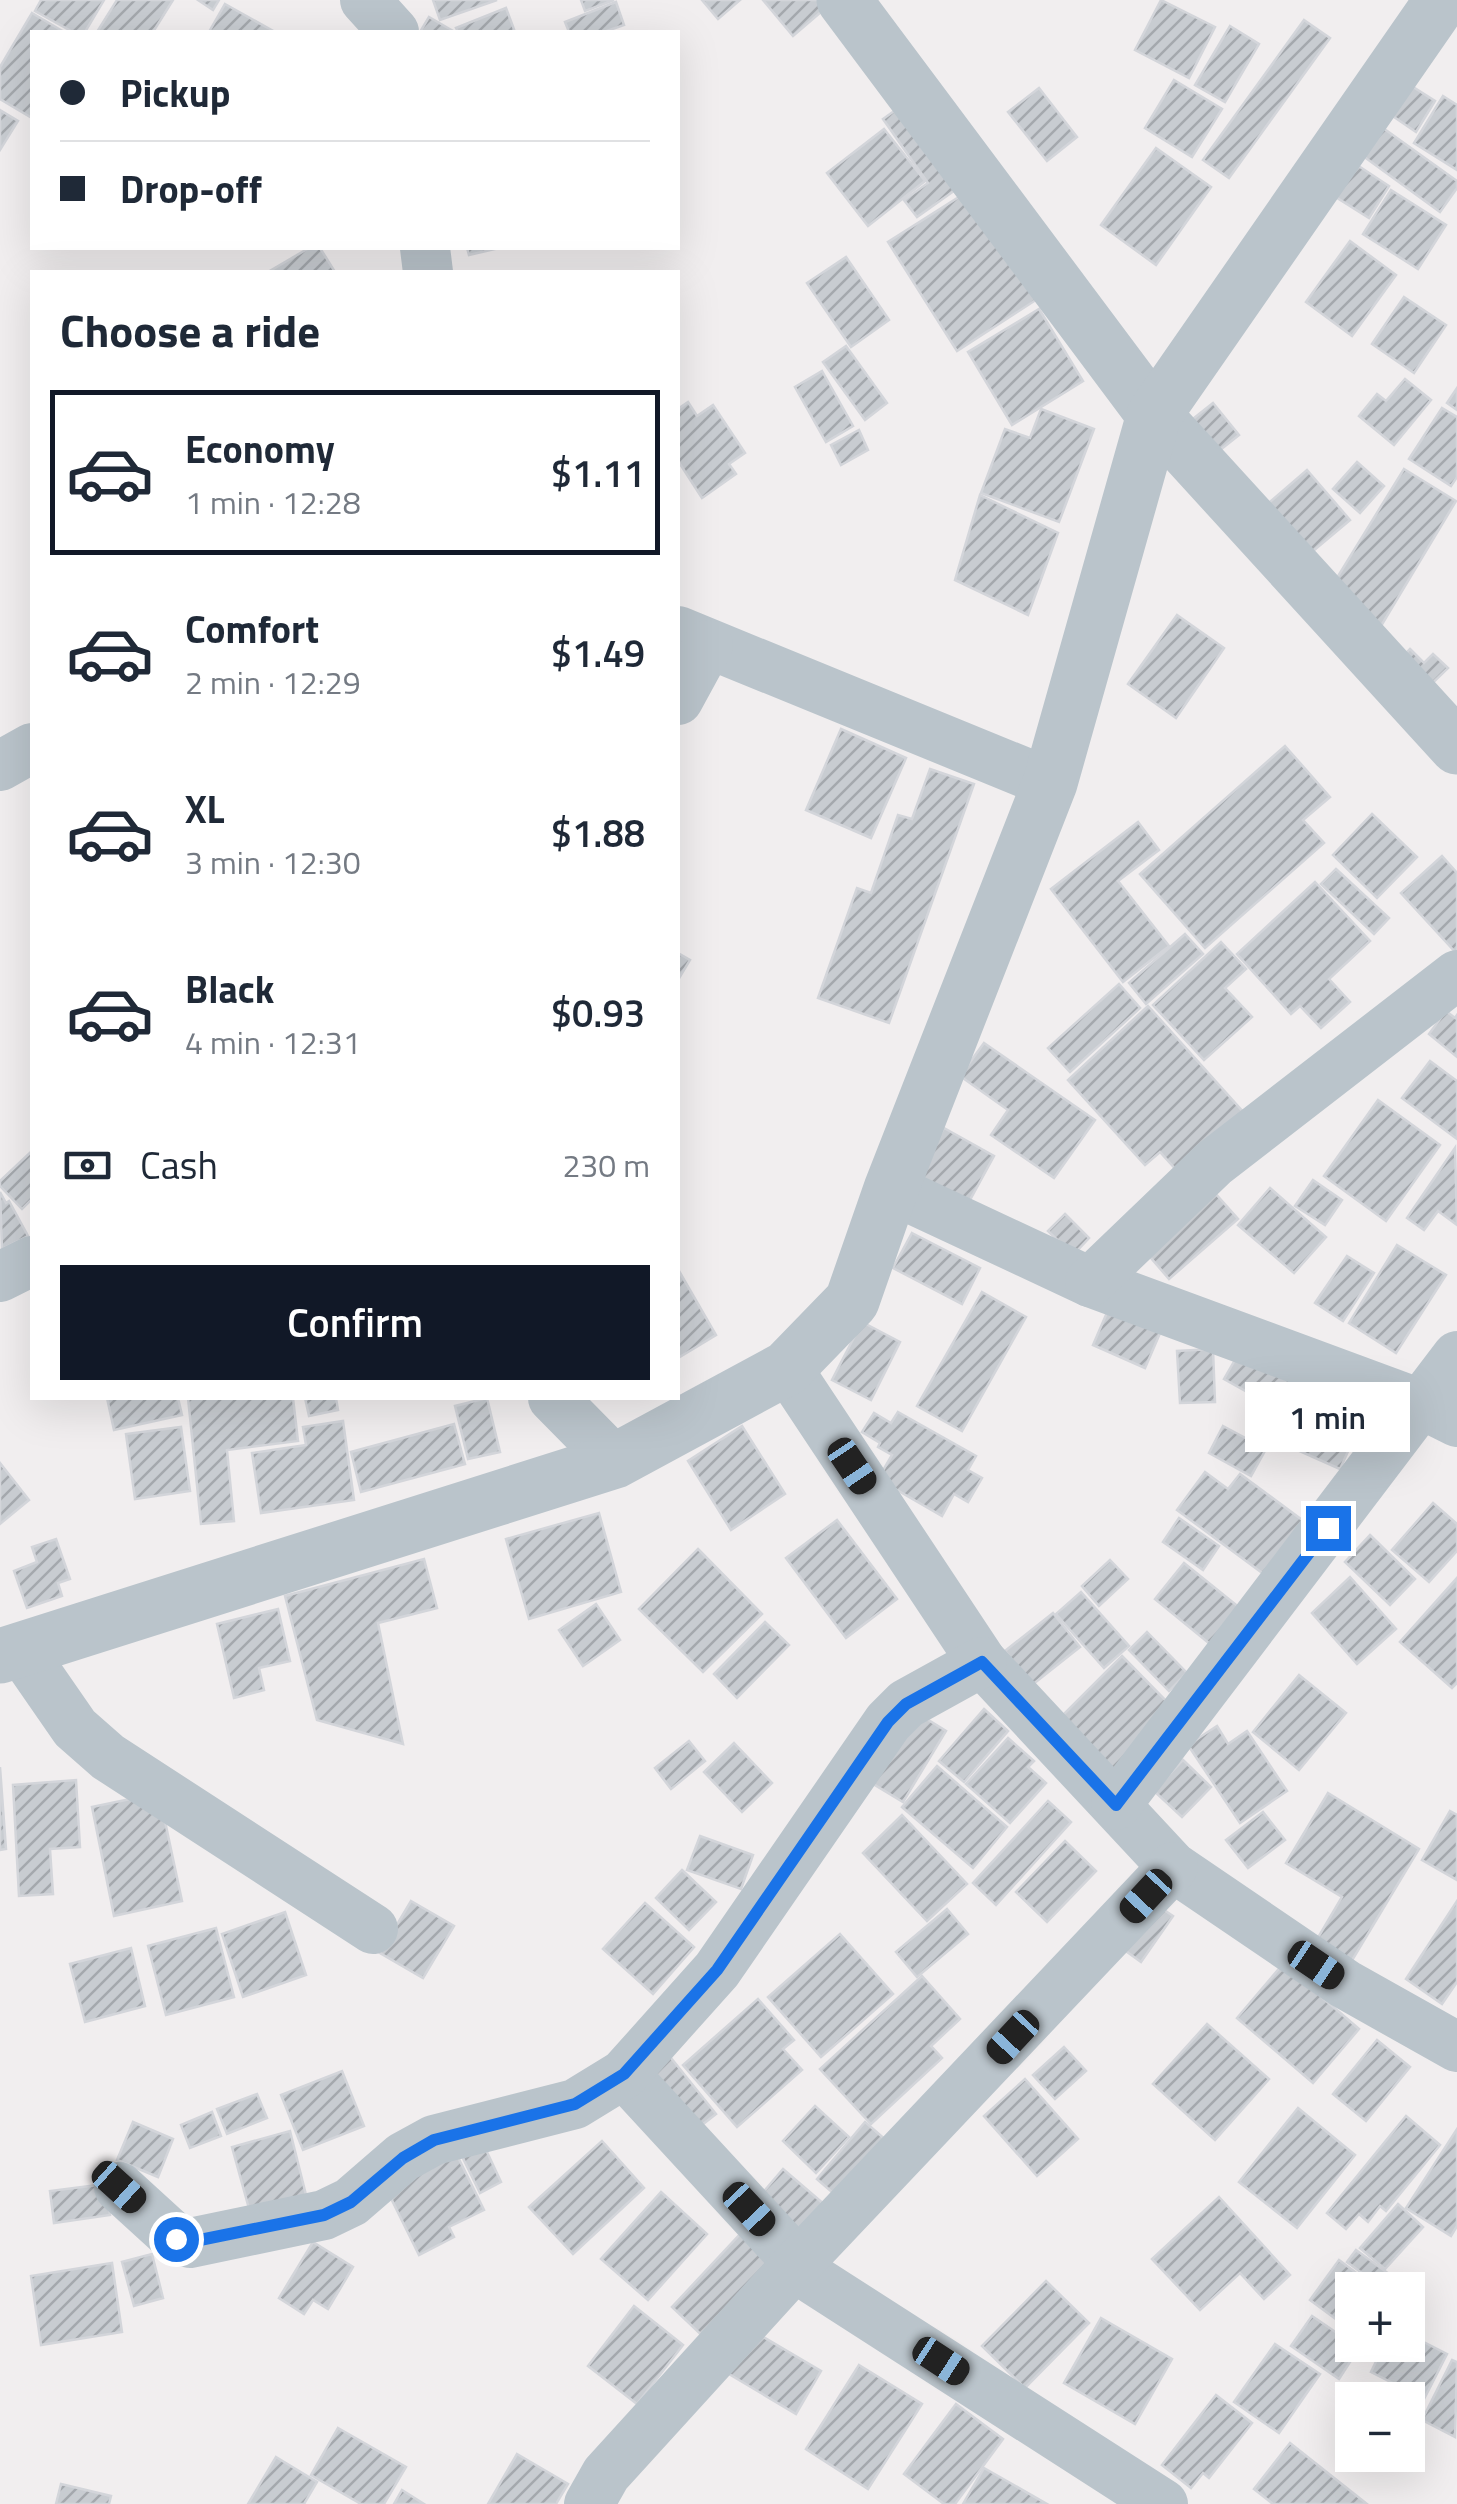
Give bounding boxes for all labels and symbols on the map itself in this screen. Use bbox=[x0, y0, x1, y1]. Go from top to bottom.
callout: 1 min bbox=[1246, 1383, 1410, 1453]
car bbox=[823, 1433, 881, 1499]
route end bbox=[1306, 1506, 1351, 1551]
car bbox=[1115, 1864, 1177, 1928]
car bbox=[1283, 1936, 1349, 1994]
car bbox=[982, 2005, 1044, 2069]
car bbox=[87, 2156, 151, 2218]
car bbox=[718, 2177, 780, 2241]
route start bbox=[154, 2217, 199, 2262]
car bbox=[908, 2332, 974, 2390]

